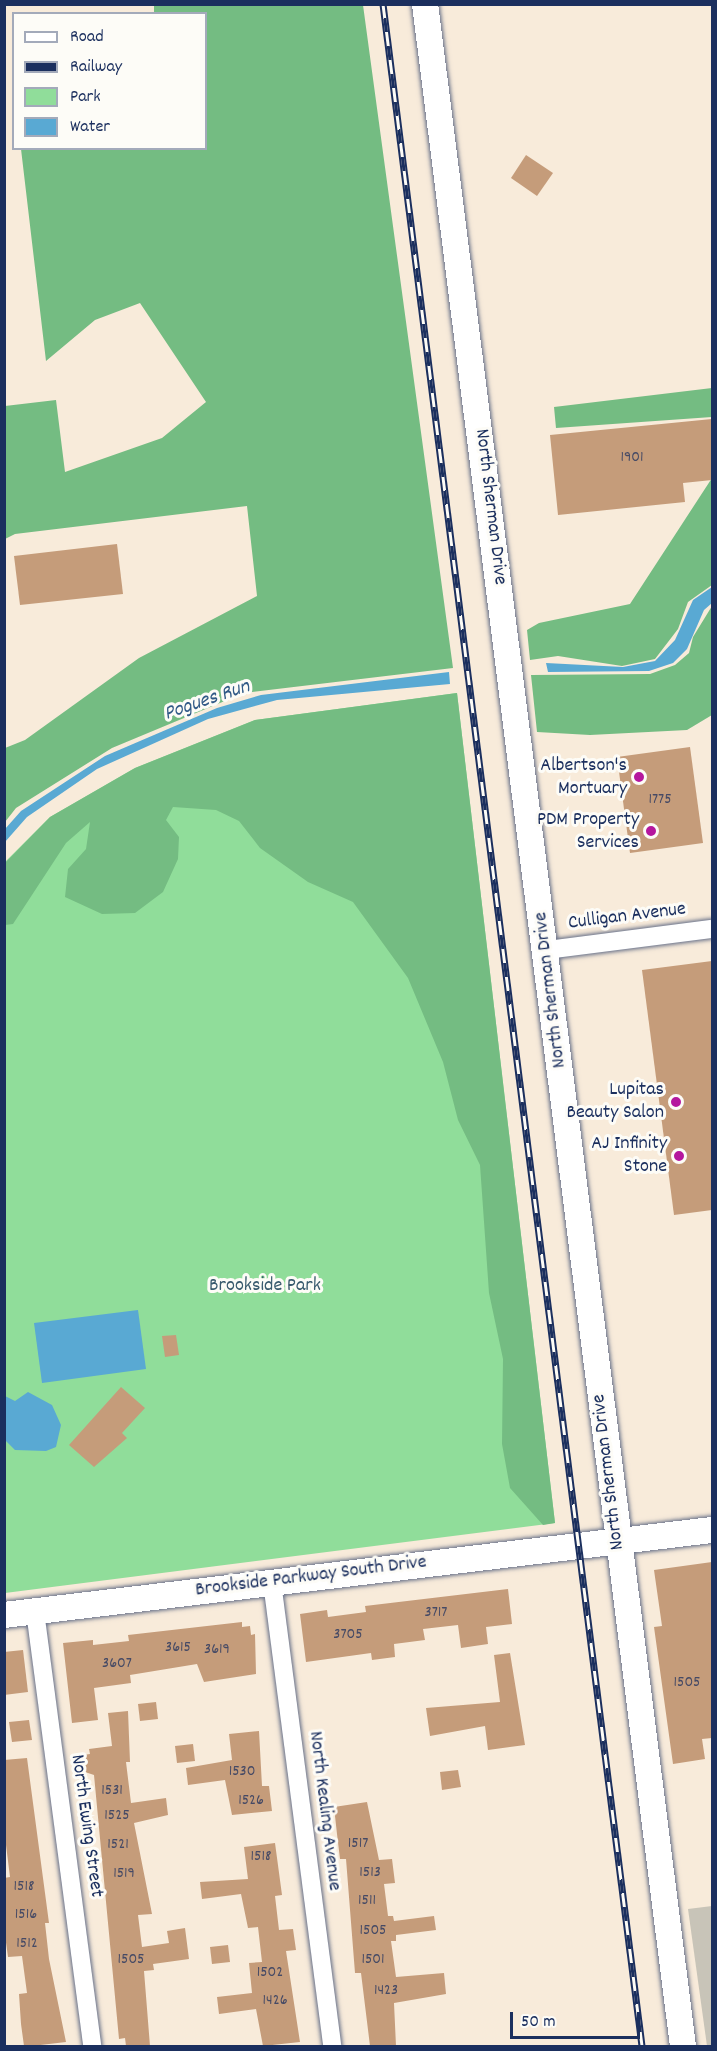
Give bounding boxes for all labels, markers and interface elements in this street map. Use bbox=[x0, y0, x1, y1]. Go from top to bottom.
legend bbox=[12, 12, 207, 150]
text: Road bbox=[70, 25, 104, 50]
text: Railway bbox=[70, 55, 122, 80]
text: Park bbox=[70, 85, 101, 110]
text: Water bbox=[70, 115, 110, 140]
street label: North Sherman Drive bbox=[469, 428, 511, 586]
house number: 1901 bbox=[620, 448, 644, 468]
water label: Pogues Run bbox=[161, 675, 253, 727]
place label: Albertson's Mortuary bbox=[540, 754, 627, 801]
marker: Albertson's Mortuary bbox=[632, 770, 646, 784]
house number: 1775 bbox=[648, 790, 672, 810]
place label: PDM Property Services bbox=[537, 808, 639, 855]
marker: PDM Property Services bbox=[644, 824, 658, 838]
street label: Culligan Avenue bbox=[567, 898, 687, 936]
street label: North Sherman Drive bbox=[530, 911, 572, 1069]
place label: Lupitas Beauty Salon bbox=[567, 1078, 664, 1125]
marker: Lupitas Beauty Salon bbox=[669, 1095, 683, 1109]
place label: AJ Infinity Stone bbox=[591, 1132, 667, 1179]
marker: AJ Infinity Stone bbox=[672, 1149, 686, 1163]
park label: Brookside Park bbox=[209, 1274, 321, 1298]
street label: North Sherman Drive bbox=[588, 1393, 630, 1551]
street label: Brookside Parkway South Drive bbox=[194, 1551, 428, 1603]
house number: 3717 bbox=[425, 1603, 447, 1623]
house number: 3705 bbox=[333, 1625, 363, 1645]
house number: 3615 bbox=[165, 1638, 191, 1658]
house number: 3619 bbox=[204, 1640, 230, 1660]
house number: 3607 bbox=[102, 1654, 132, 1674]
house number: 1505 bbox=[673, 1673, 701, 1693]
street label: North Kealing Avenue bbox=[302, 1730, 346, 1892]
street label: North Ewing Street bbox=[64, 1753, 108, 1899]
house number: 1530 bbox=[229, 1762, 255, 1782]
house number: 1531 bbox=[101, 1781, 123, 1801]
house number: 1526 bbox=[238, 1791, 264, 1811]
house number: 1525 bbox=[104, 1806, 130, 1826]
house number: 1517 bbox=[348, 1834, 368, 1854]
house number: 1521 bbox=[107, 1835, 129, 1855]
house number: 1518 bbox=[251, 1847, 271, 1867]
house number: 1513 bbox=[359, 1863, 381, 1883]
house number: 1519 bbox=[113, 1864, 135, 1884]
house number: 1518 bbox=[14, 1877, 34, 1897]
house number: 1511 bbox=[358, 1891, 376, 1911]
house number: 1516 bbox=[15, 1905, 37, 1925]
house number: 1505 bbox=[359, 1921, 387, 1941]
house number: 1512 bbox=[16, 1934, 38, 1954]
house number: 1505 bbox=[117, 1950, 145, 1970]
house number: 1501 bbox=[361, 1950, 385, 1970]
house number: 1502 bbox=[257, 1963, 283, 1983]
house number: 1423 bbox=[374, 1981, 398, 2001]
house number: 1426 bbox=[263, 1991, 287, 2011]
scale bar bbox=[513, 2000, 644, 2038]
text: 50 m bbox=[521, 2010, 556, 2035]

